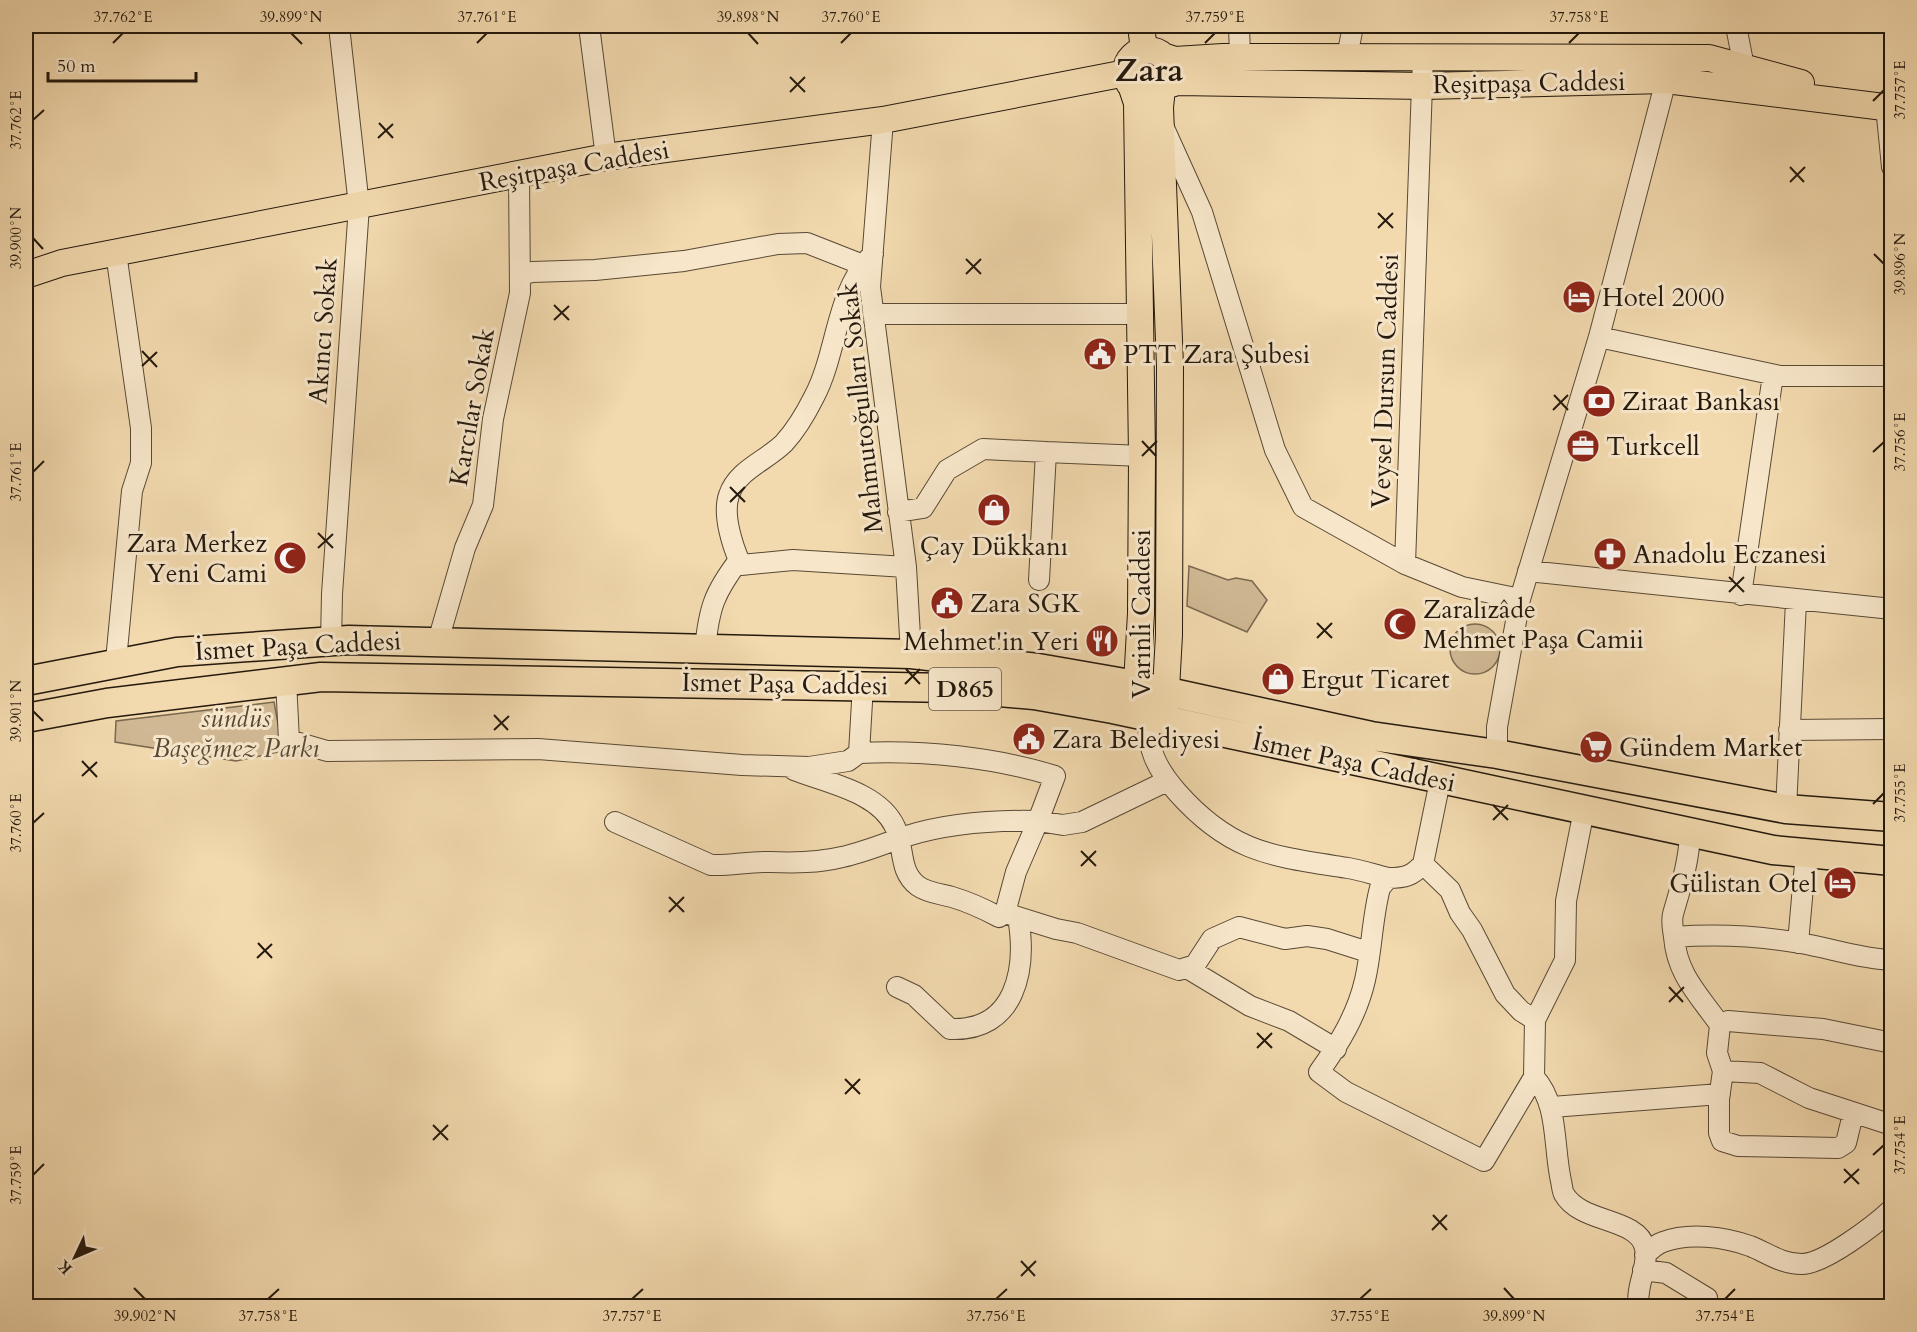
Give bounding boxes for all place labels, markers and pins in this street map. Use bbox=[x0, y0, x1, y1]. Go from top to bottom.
hotel icon: Hotel 2000 bbox=[1561, 279, 1597, 315]
place label: Hotel 2000 bbox=[1602, 280, 1725, 315]
public building icon: PTT Zara Şubesi bbox=[1082, 336, 1118, 372]
place label: PTT Zara Şubesi bbox=[1123, 337, 1310, 372]
bank icon: Ziraat Bankası bbox=[1581, 383, 1617, 419]
place label: Ziraat Bankası bbox=[1622, 384, 1780, 419]
office icon: Turkcell bbox=[1565, 428, 1601, 464]
place label: Turkcell bbox=[1606, 429, 1700, 464]
shop icon: Çay Dükkanı bbox=[976, 492, 1012, 528]
place label: Zara Merkez Yeni Cami bbox=[126, 526, 267, 591]
place label: Çay Dükkanı bbox=[920, 529, 1068, 564]
pharmacy icon: Anadolu Eczanesi bbox=[1592, 536, 1628, 572]
place label: Anadolu Eczanesi bbox=[1633, 537, 1827, 572]
mosque icon: Zara Merkez Yeni Cami bbox=[272, 540, 308, 576]
public building icon: Zara SGK bbox=[929, 585, 965, 621]
place label: Zara SGK bbox=[970, 586, 1081, 621]
place label: Zaralızâde Mehmet Paşa Camii bbox=[1423, 592, 1644, 657]
mosque icon: Zaralızâde Mehmet Paşa Camii bbox=[1382, 606, 1418, 642]
restaurant icon: Mehmet'in Yeri bbox=[1084, 623, 1120, 659]
place label: Mehmet'in Yeri bbox=[903, 624, 1079, 659]
shop icon: Ergut Ticaret bbox=[1260, 661, 1296, 697]
place label: Ergut Ticaret bbox=[1301, 662, 1450, 697]
public building icon: Zara Belediyesi bbox=[1011, 721, 1047, 757]
place label: Zara Belediyesi bbox=[1052, 722, 1220, 757]
supermarket icon: Gündem Market bbox=[1578, 729, 1614, 765]
place label: Gündem Market bbox=[1619, 730, 1802, 765]
hotel icon: Gülistan Otel bbox=[1822, 865, 1858, 901]
place label: Gülistan Otel bbox=[1669, 866, 1817, 901]

